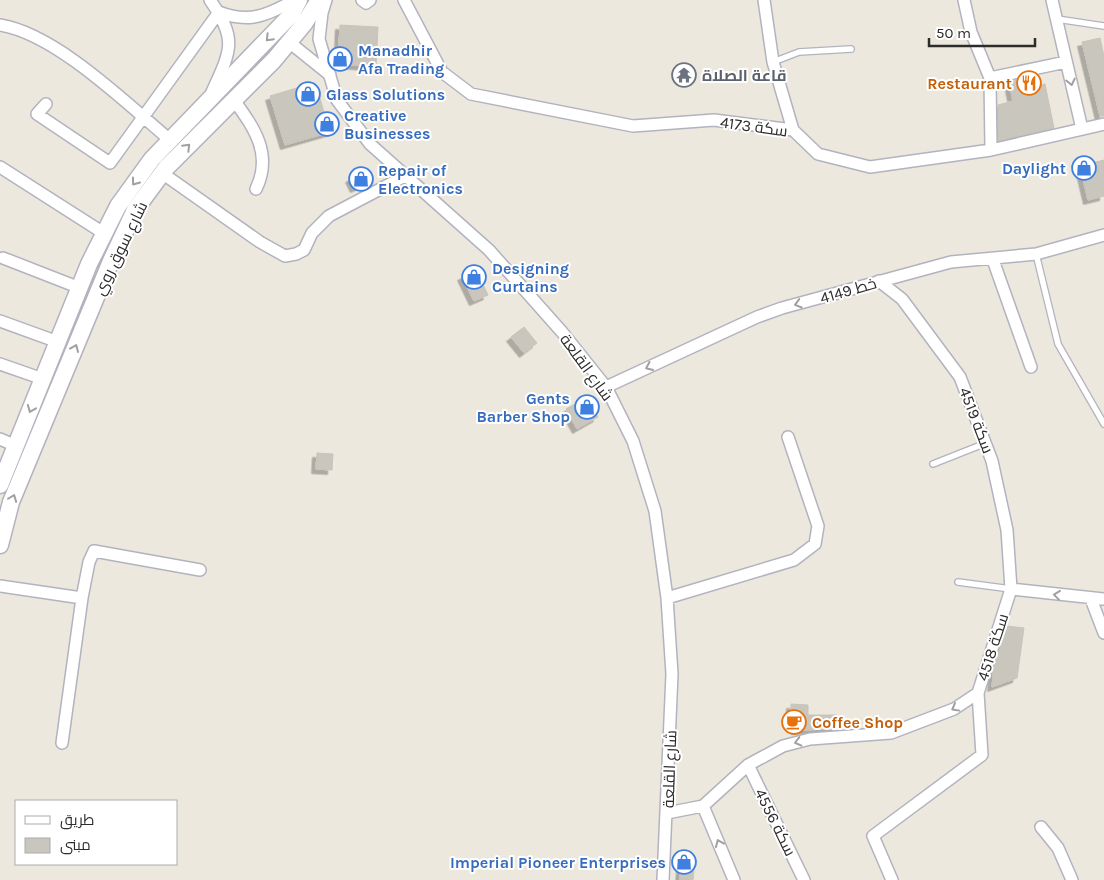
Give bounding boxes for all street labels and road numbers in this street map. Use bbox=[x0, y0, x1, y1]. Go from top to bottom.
street label: سكة 4173 bbox=[719, 112, 789, 141]
street label: شارع سوق روي bbox=[90, 198, 155, 300]
street label: 4149 خط bbox=[818, 273, 879, 308]
street label: شارع القلعة bbox=[554, 330, 617, 406]
street label: سكة 4519 bbox=[955, 384, 998, 456]
street label: سكة 4518 bbox=[973, 611, 1012, 683]
street label: شارع القلعة bbox=[659, 730, 682, 808]
street label: سكة 4556 bbox=[751, 785, 800, 859]

